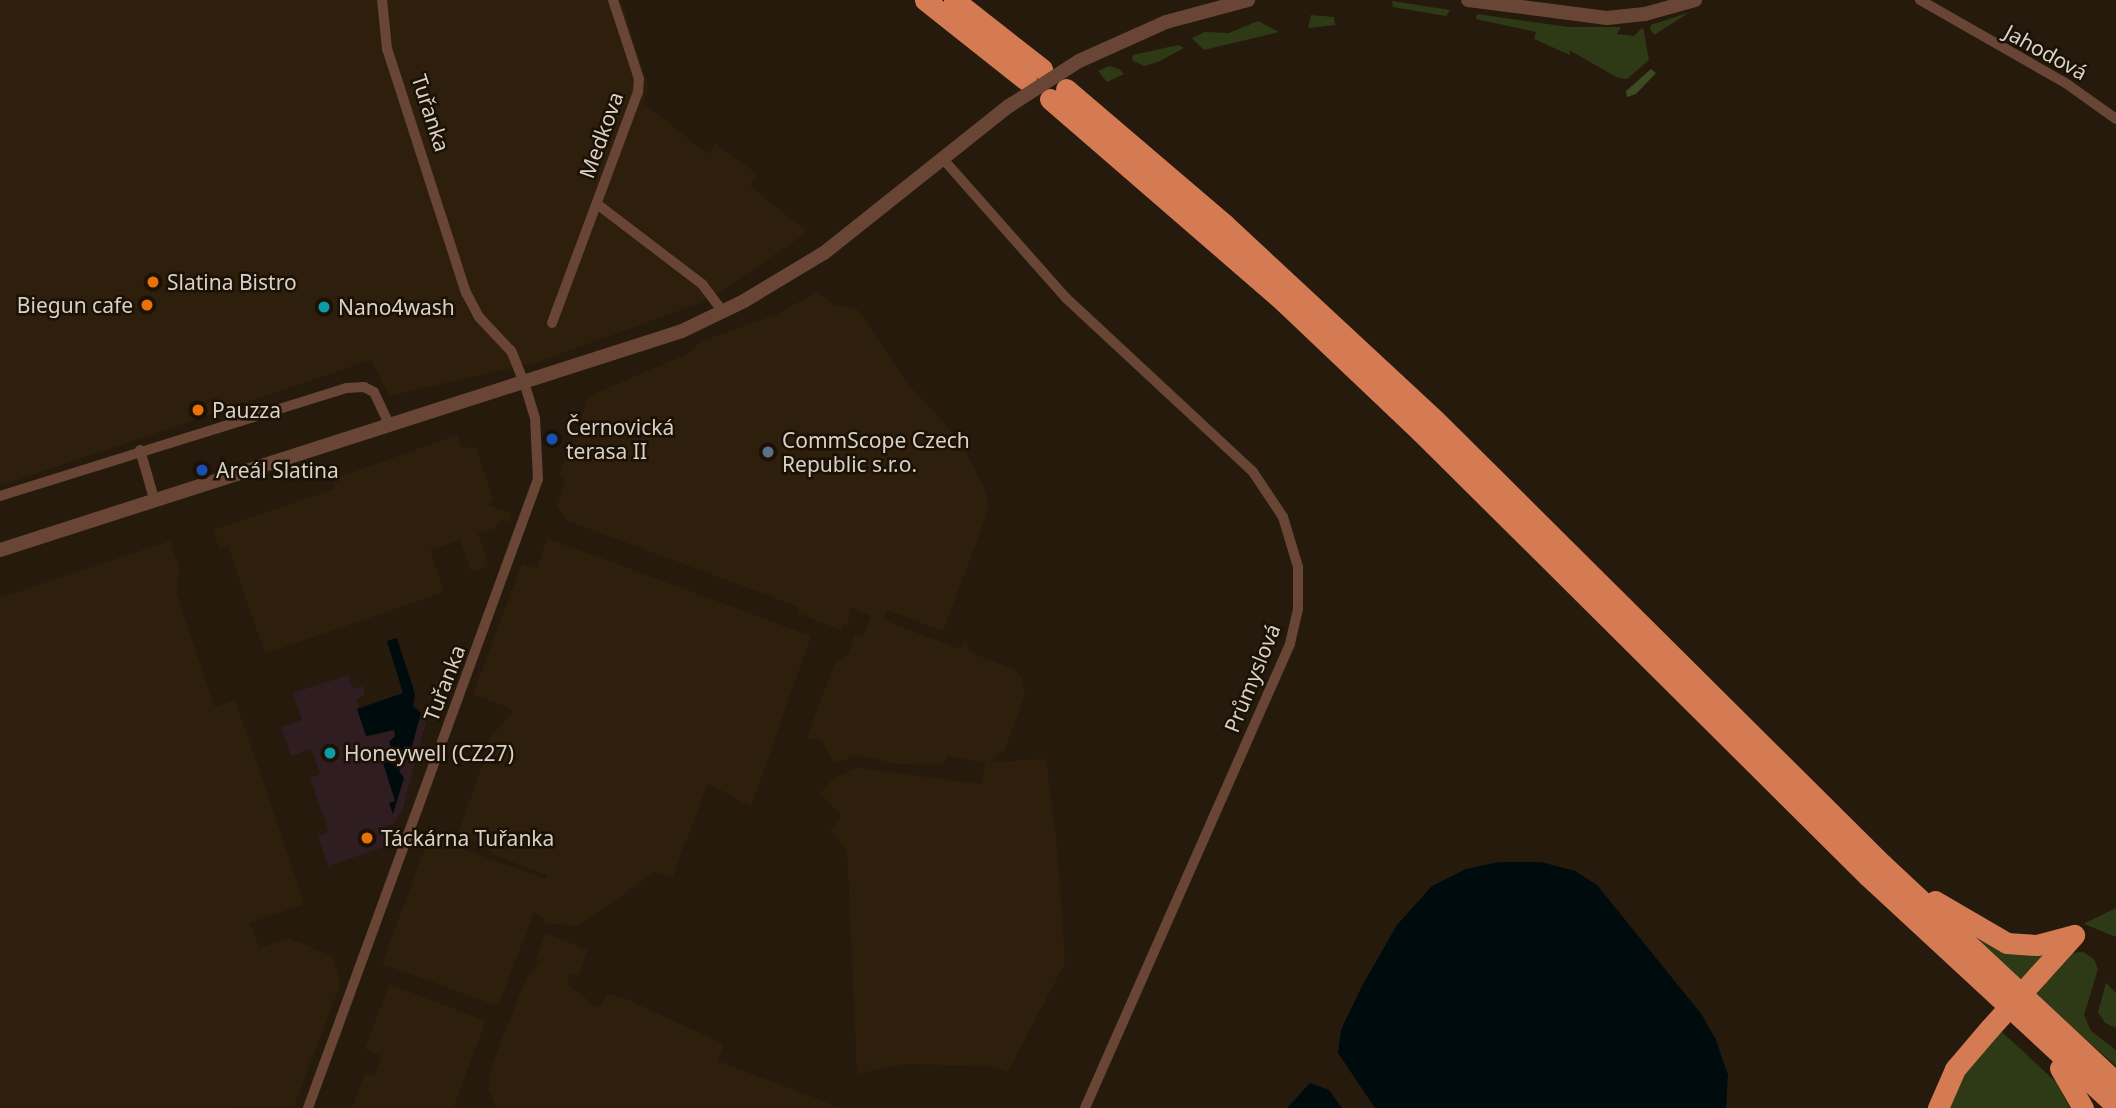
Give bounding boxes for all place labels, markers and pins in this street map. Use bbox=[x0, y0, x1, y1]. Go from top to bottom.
place label: Slatina Bistro bbox=[167, 269, 297, 295]
marker: Slatina Bistro bbox=[145, 274, 161, 290]
place label: Biegun cafe bbox=[17, 292, 133, 318]
place label: Nano4wash bbox=[338, 294, 455, 320]
marker: Biegun cafe bbox=[139, 297, 155, 313]
marker: Nano4wash bbox=[316, 299, 332, 315]
place label: Pauzza bbox=[212, 397, 281, 423]
marker: Pauzza bbox=[190, 402, 206, 418]
place label: Černovická terasa II bbox=[566, 414, 674, 464]
place label: CommScope Czech Republic s.r.o. bbox=[782, 427, 970, 477]
marker: Černovická terasa II bbox=[544, 431, 560, 447]
marker: CommScope Czech Republic s.r.o. bbox=[760, 444, 776, 460]
place label: Areál Slatina bbox=[216, 457, 339, 483]
marker: Areál Slatina bbox=[194, 462, 210, 478]
place label: Honeywell (CZ27) bbox=[344, 740, 514, 766]
marker: Honeywell (CZ27) bbox=[322, 745, 338, 761]
place label: Táckárna Tuřanka bbox=[381, 825, 554, 851]
marker: Táckárna Tuřanka bbox=[359, 830, 375, 846]

